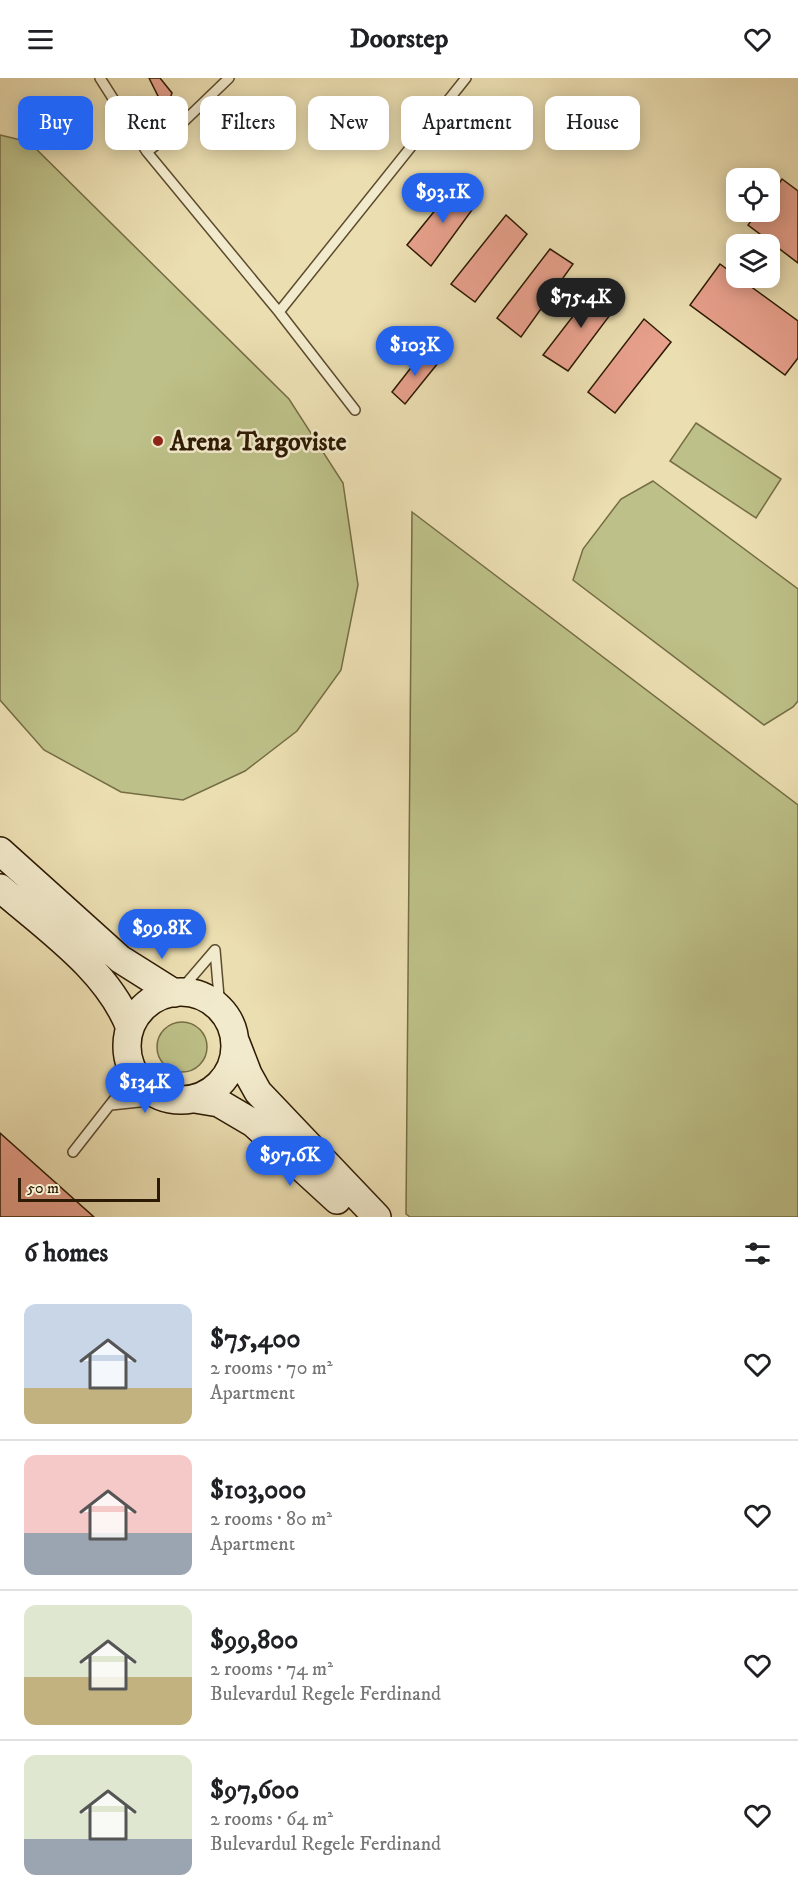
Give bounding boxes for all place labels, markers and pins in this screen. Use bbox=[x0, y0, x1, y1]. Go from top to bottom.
pin: $93.1K bbox=[394, 173, 492, 224]
pin: $75.4K bbox=[532, 278, 630, 329]
pin: $103K bbox=[373, 326, 457, 377]
place label: Arena Targoviste bbox=[169, 426, 347, 459]
marker: Arena Targoviste bbox=[151, 434, 165, 448]
pin: $99.8K bbox=[113, 909, 211, 960]
pin: $134K bbox=[103, 1063, 187, 1114]
pin: $97.6K bbox=[241, 1136, 339, 1187]

